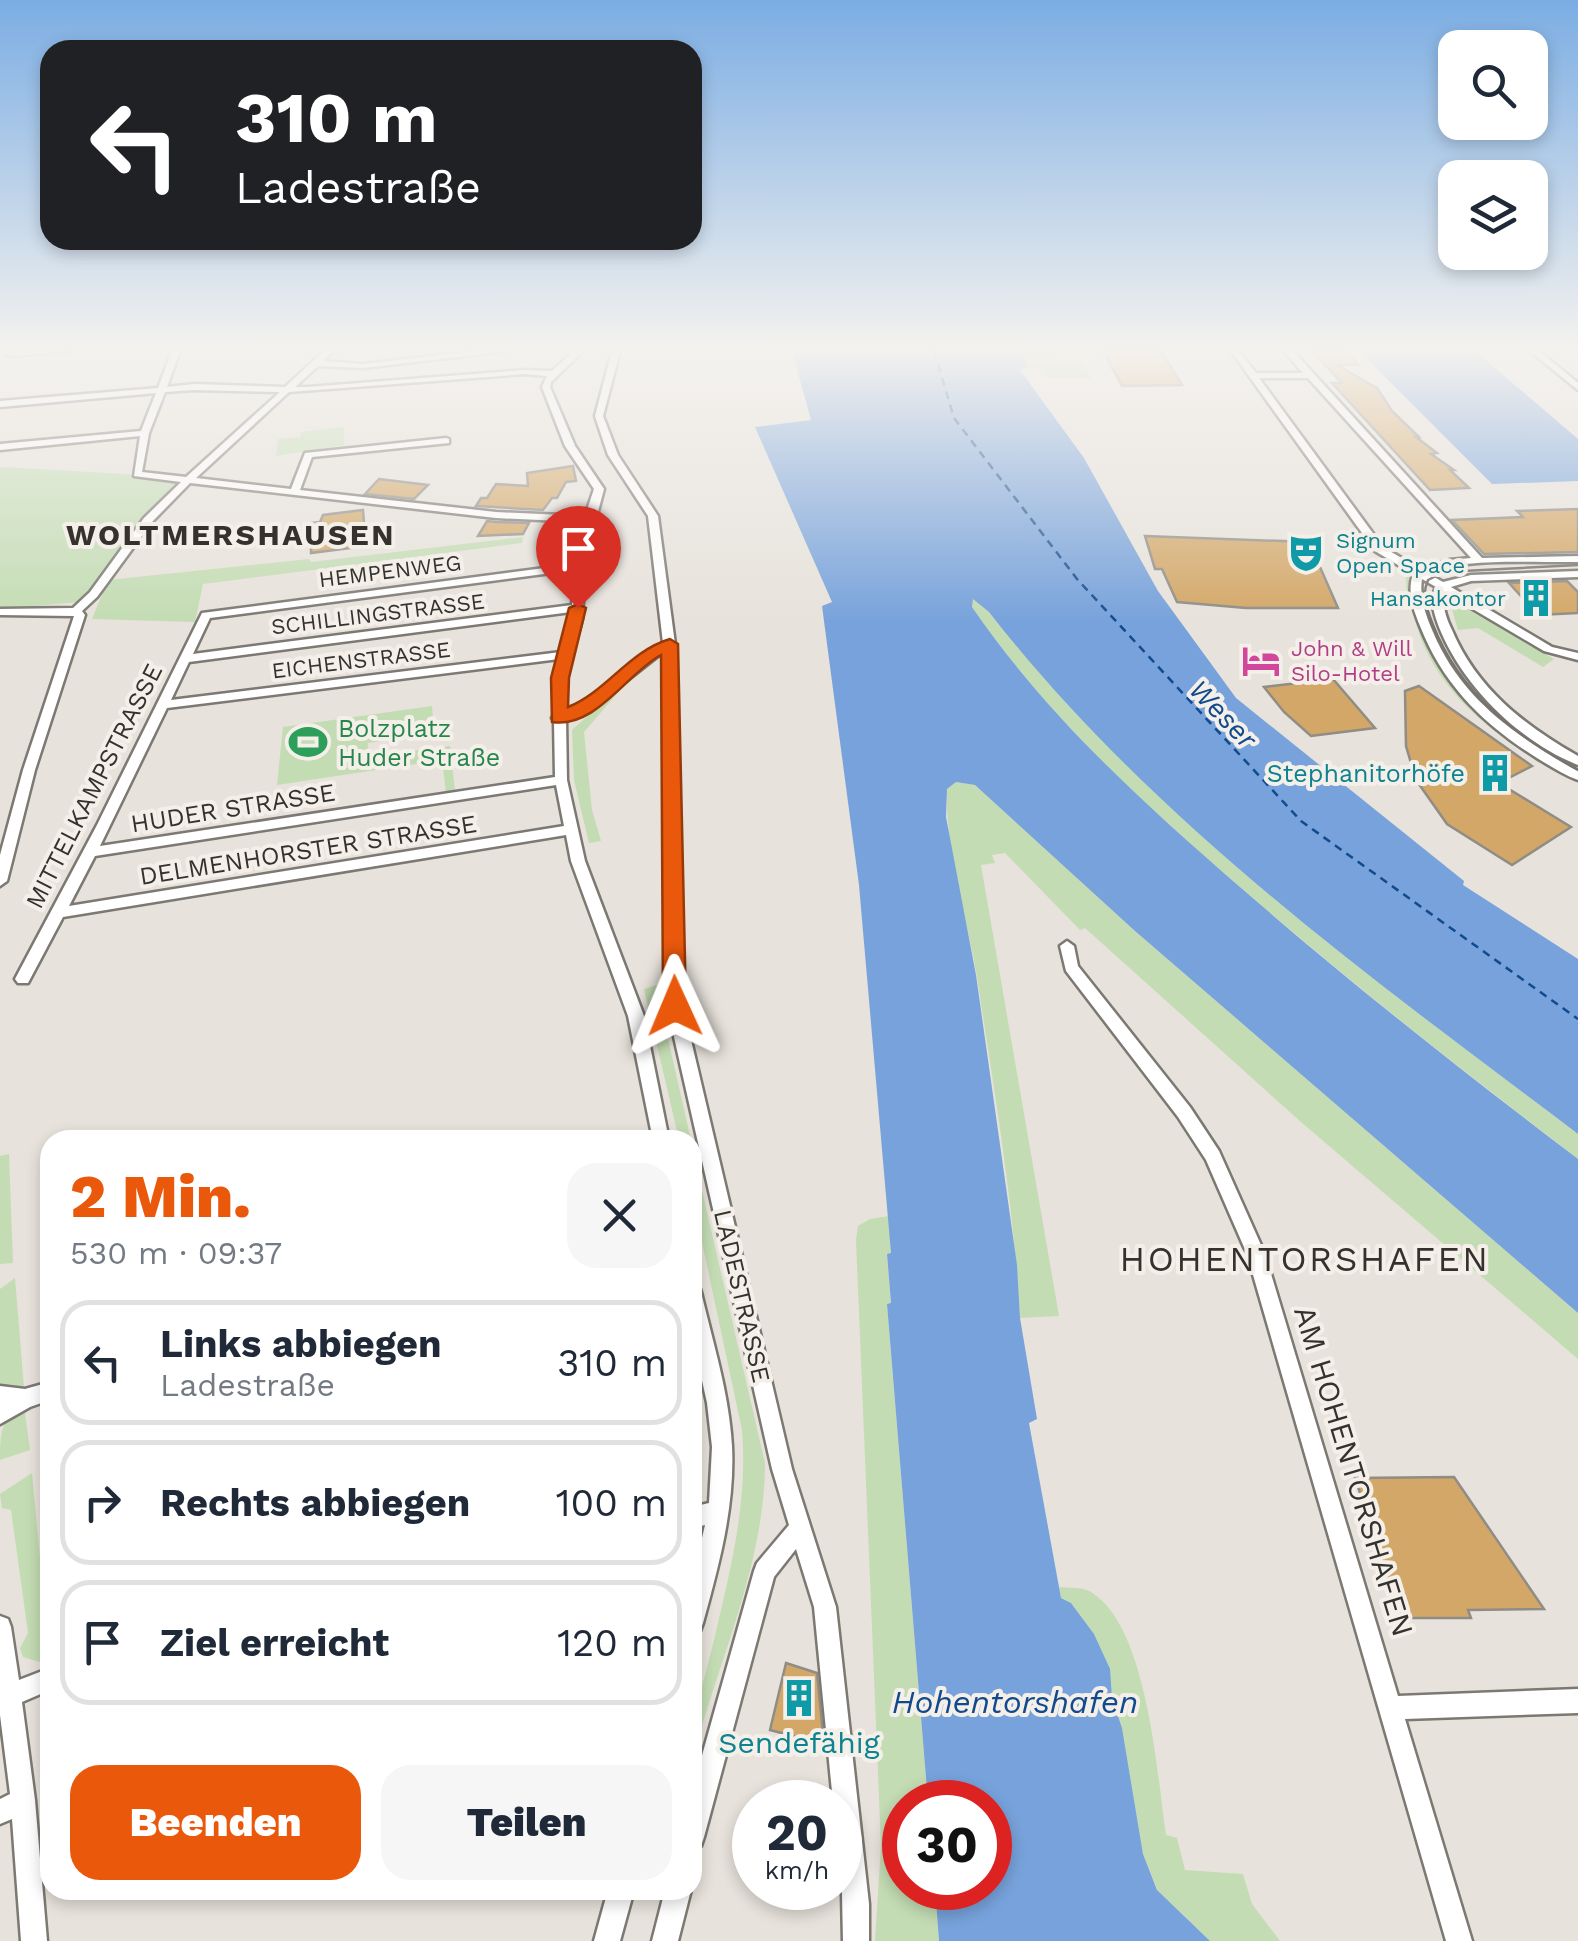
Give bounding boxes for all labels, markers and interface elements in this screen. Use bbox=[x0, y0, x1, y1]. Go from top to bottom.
map controls bbox=[1438, 30, 1548, 270]
button: search bbox=[1438, 30, 1548, 140]
text: 310 m bbox=[235, 77, 438, 159]
icon: left bbox=[70, 80, 200, 210]
button: layers bbox=[1438, 160, 1548, 270]
text: Ladestraße bbox=[235, 161, 481, 214]
pin bbox=[536, 506, 621, 609]
district label: WOLTMERSHAUSEN bbox=[66, 517, 396, 552]
icon: arrive bbox=[551, 521, 606, 576]
place label: Signum Open Space bbox=[1336, 528, 1465, 578]
theatre icon: Signum Open Space bbox=[1285, 532, 1327, 574]
street label: HEMPENWEG bbox=[317, 550, 463, 592]
building icon: Hansakontor bbox=[1515, 577, 1557, 619]
place label: Hansakontor bbox=[1370, 586, 1506, 611]
street label: SCHILLINGSTRASSE bbox=[270, 589, 486, 639]
place label: John & Will Silo-Hotel bbox=[1291, 636, 1413, 686]
street label: EICHENSTRASSE bbox=[270, 637, 452, 683]
hotel icon: John & Will Silo-Hotel bbox=[1240, 640, 1282, 682]
street label: MITTELKAMPSTRASSE bbox=[20, 659, 168, 913]
water label: Weser bbox=[1182, 673, 1264, 756]
place label: Bolzplatz Huder Straße bbox=[338, 714, 500, 772]
sports icon: Bolzplatz Huder Straße bbox=[287, 721, 329, 763]
building icon: Stephanitorhöfe bbox=[1474, 752, 1516, 794]
place label: Stephanitorhöfe bbox=[1267, 759, 1465, 788]
street label: HUDER STRASSE bbox=[129, 778, 337, 838]
street label: DELMENHORSTER STRASSE bbox=[137, 809, 479, 891]
position arrow bbox=[623, 954, 727, 1058]
text: 2 Min. bbox=[70, 1161, 251, 1232]
button: close bbox=[567, 1163, 672, 1268]
street label: LADESTRASSE bbox=[708, 1207, 776, 1385]
text: 530 m · 09:37 bbox=[70, 1234, 282, 1272]
district label: HOHENTORSHAFEN bbox=[1119, 1238, 1491, 1280]
street label: AM HOHENTORSHAFEN bbox=[1287, 1302, 1421, 1640]
text: Links abbiegen bbox=[160, 1322, 442, 1366]
icon: left bbox=[75, 1335, 130, 1390]
text: 310 m bbox=[557, 1341, 667, 1385]
text: Ladestraße bbox=[160, 1366, 335, 1404]
icon: right bbox=[75, 1475, 130, 1530]
text: Rechts abbiegen bbox=[160, 1481, 470, 1525]
text: 100 m bbox=[556, 1481, 667, 1525]
icon: arrive bbox=[75, 1615, 130, 1670]
text: Ziel erreicht bbox=[160, 1621, 389, 1665]
text: 120 m bbox=[557, 1621, 667, 1665]
building icon: Sendefähig bbox=[778, 1677, 820, 1719]
water label: Hohentorshafen bbox=[892, 1683, 1138, 1721]
place label: Sendefähig bbox=[718, 1725, 880, 1760]
button: Beenden bbox=[70, 1765, 361, 1880]
button: Teilen bbox=[381, 1765, 672, 1880]
speed limit sign: 30 bbox=[882, 1780, 1012, 1910]
text: 20 bbox=[766, 1803, 828, 1862]
text: km/h bbox=[765, 1856, 829, 1885]

